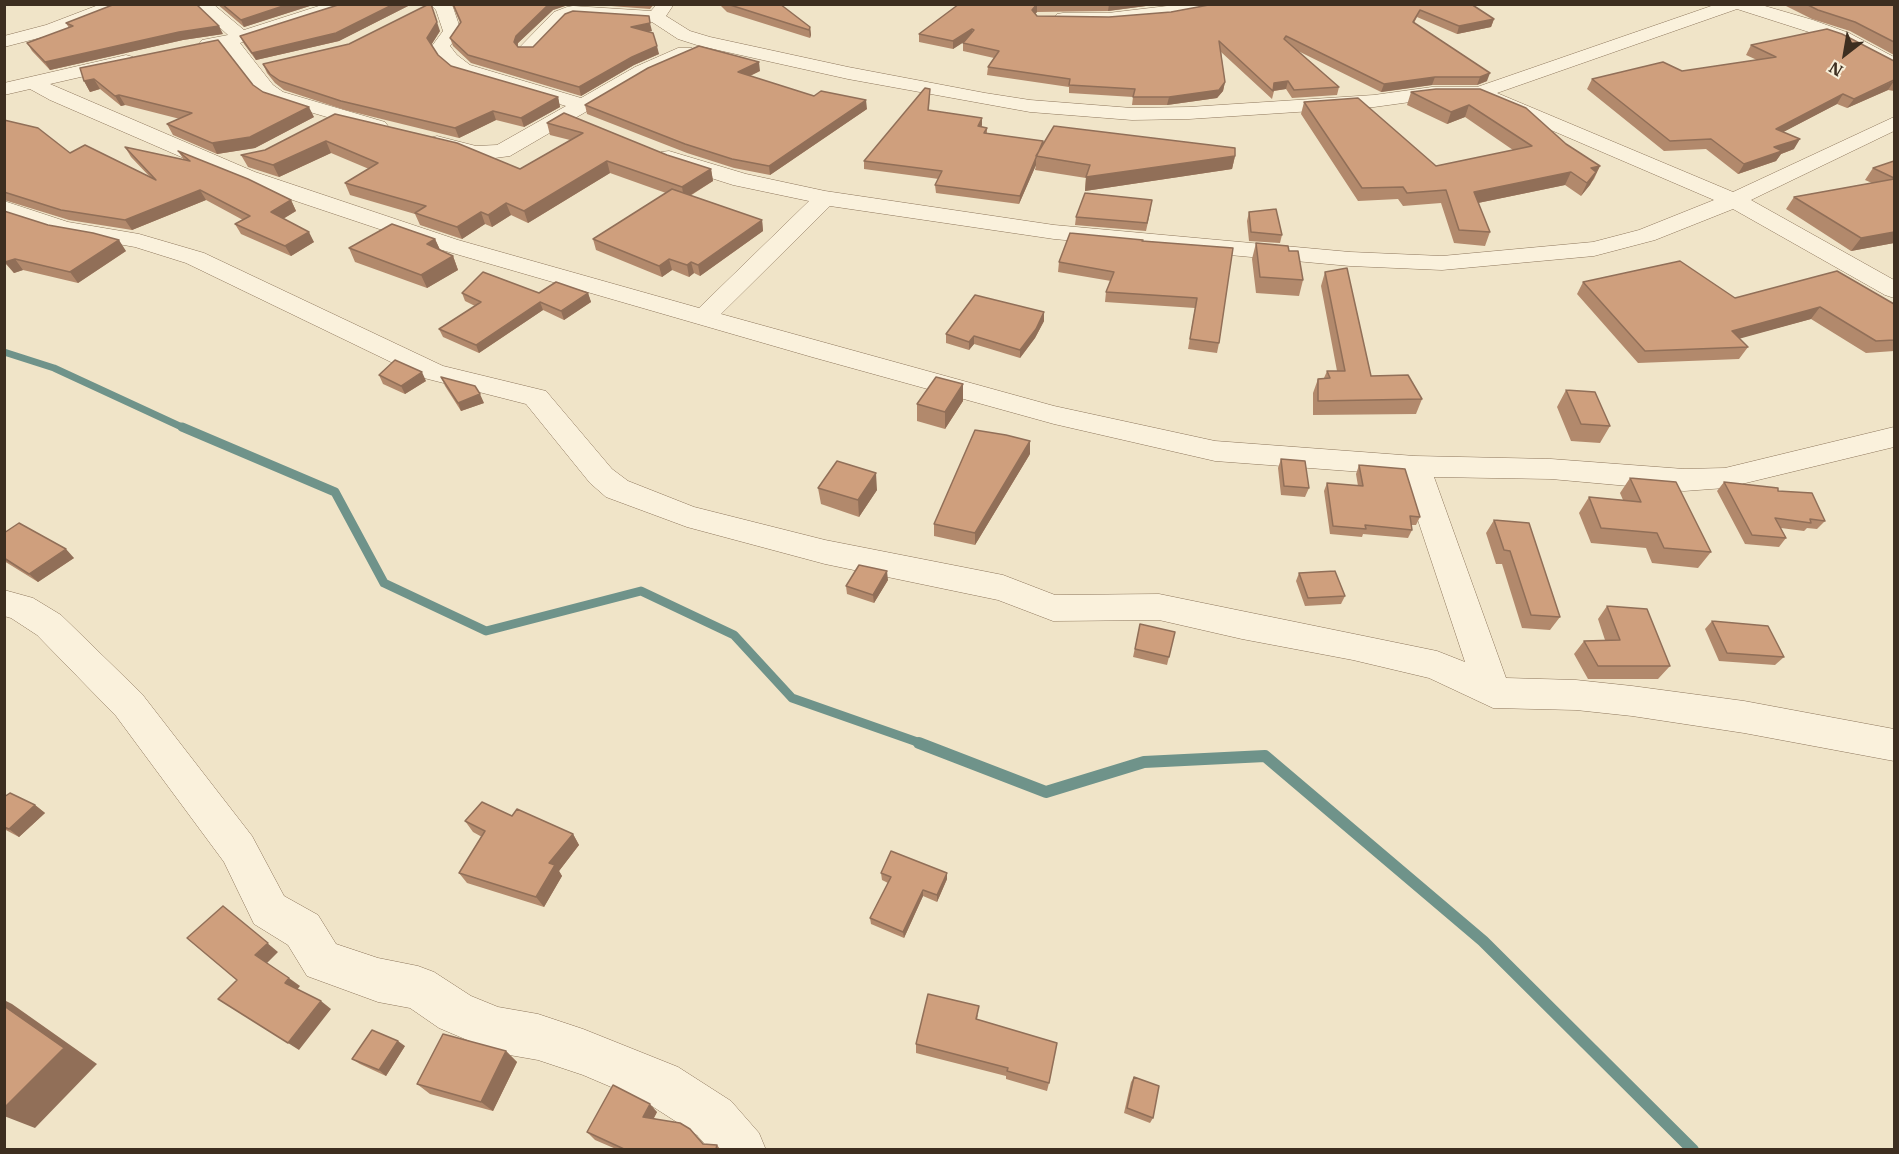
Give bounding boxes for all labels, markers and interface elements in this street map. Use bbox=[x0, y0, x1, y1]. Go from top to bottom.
north arrow bbox=[1815, 24, 1875, 84]
text: N bbox=[1825, 58, 1846, 81]

